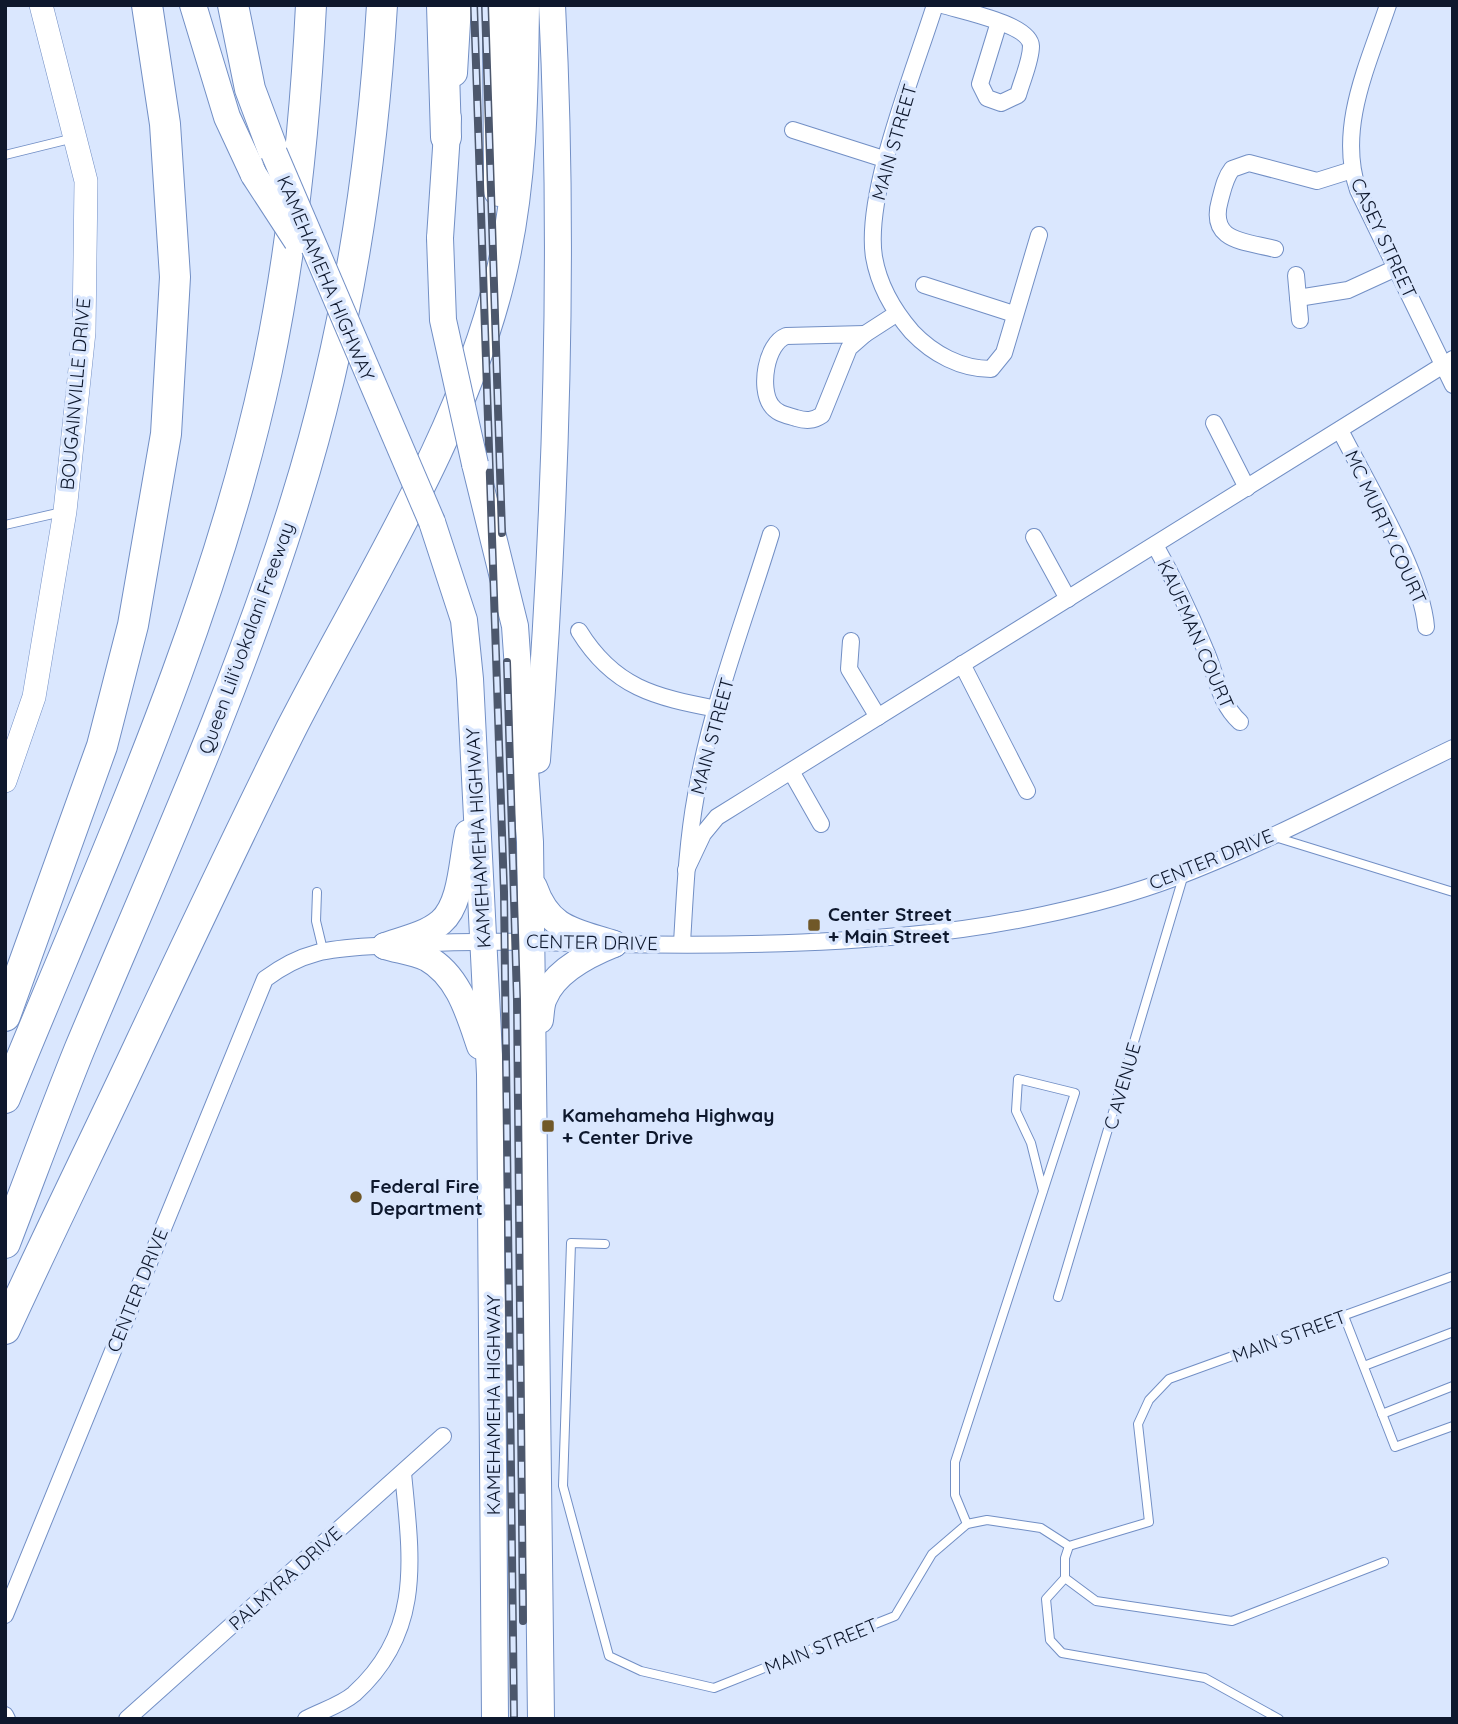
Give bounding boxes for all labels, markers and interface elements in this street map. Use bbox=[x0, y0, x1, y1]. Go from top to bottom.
street label: MAIN STREET bbox=[866, 81, 922, 203]
street label: KAMEHAMEHA HIGHWAY bbox=[272, 172, 380, 385]
street label: CASEY STREET bbox=[1346, 174, 1422, 302]
street label: BOUGAINVILLE DRIVE bbox=[55, 297, 95, 491]
street label: MC MURTY COURT bbox=[1340, 446, 1432, 608]
street label: Queen Liliʻuokalani Freeway bbox=[193, 519, 299, 757]
street label: KAUFMAN COURT bbox=[1152, 556, 1240, 712]
street label: MAIN STREET bbox=[685, 675, 739, 797]
street label: KAMEHAMEHA HIGHWAY bbox=[460, 727, 496, 949]
street label: CENTER DRIVE bbox=[1145, 823, 1277, 895]
place label: Center Street + Main Street bbox=[828, 902, 952, 948]
marker: Center Street + Main Street bbox=[806, 917, 822, 933]
street label: CENTER DRIVE bbox=[526, 929, 658, 955]
street label: C AVENUE bbox=[1098, 1040, 1146, 1132]
place label: Kamehameha Highway + Center Drive bbox=[562, 1103, 774, 1149]
marker: Kamehameha Highway + Center Drive bbox=[540, 1118, 556, 1134]
place label: Federal Fire Department bbox=[370, 1174, 483, 1220]
marker: Federal Fire Department bbox=[348, 1189, 364, 1205]
street label: CENTER DRIVE bbox=[101, 1224, 173, 1356]
street label: KAMEHAMEHA HIGHWAY bbox=[481, 1294, 505, 1515]
street label: MAIN STREET bbox=[1229, 1304, 1349, 1368]
street label: PALMYRA DRIVE bbox=[223, 1521, 347, 1635]
street label: MAIN STREET bbox=[761, 1612, 881, 1680]

